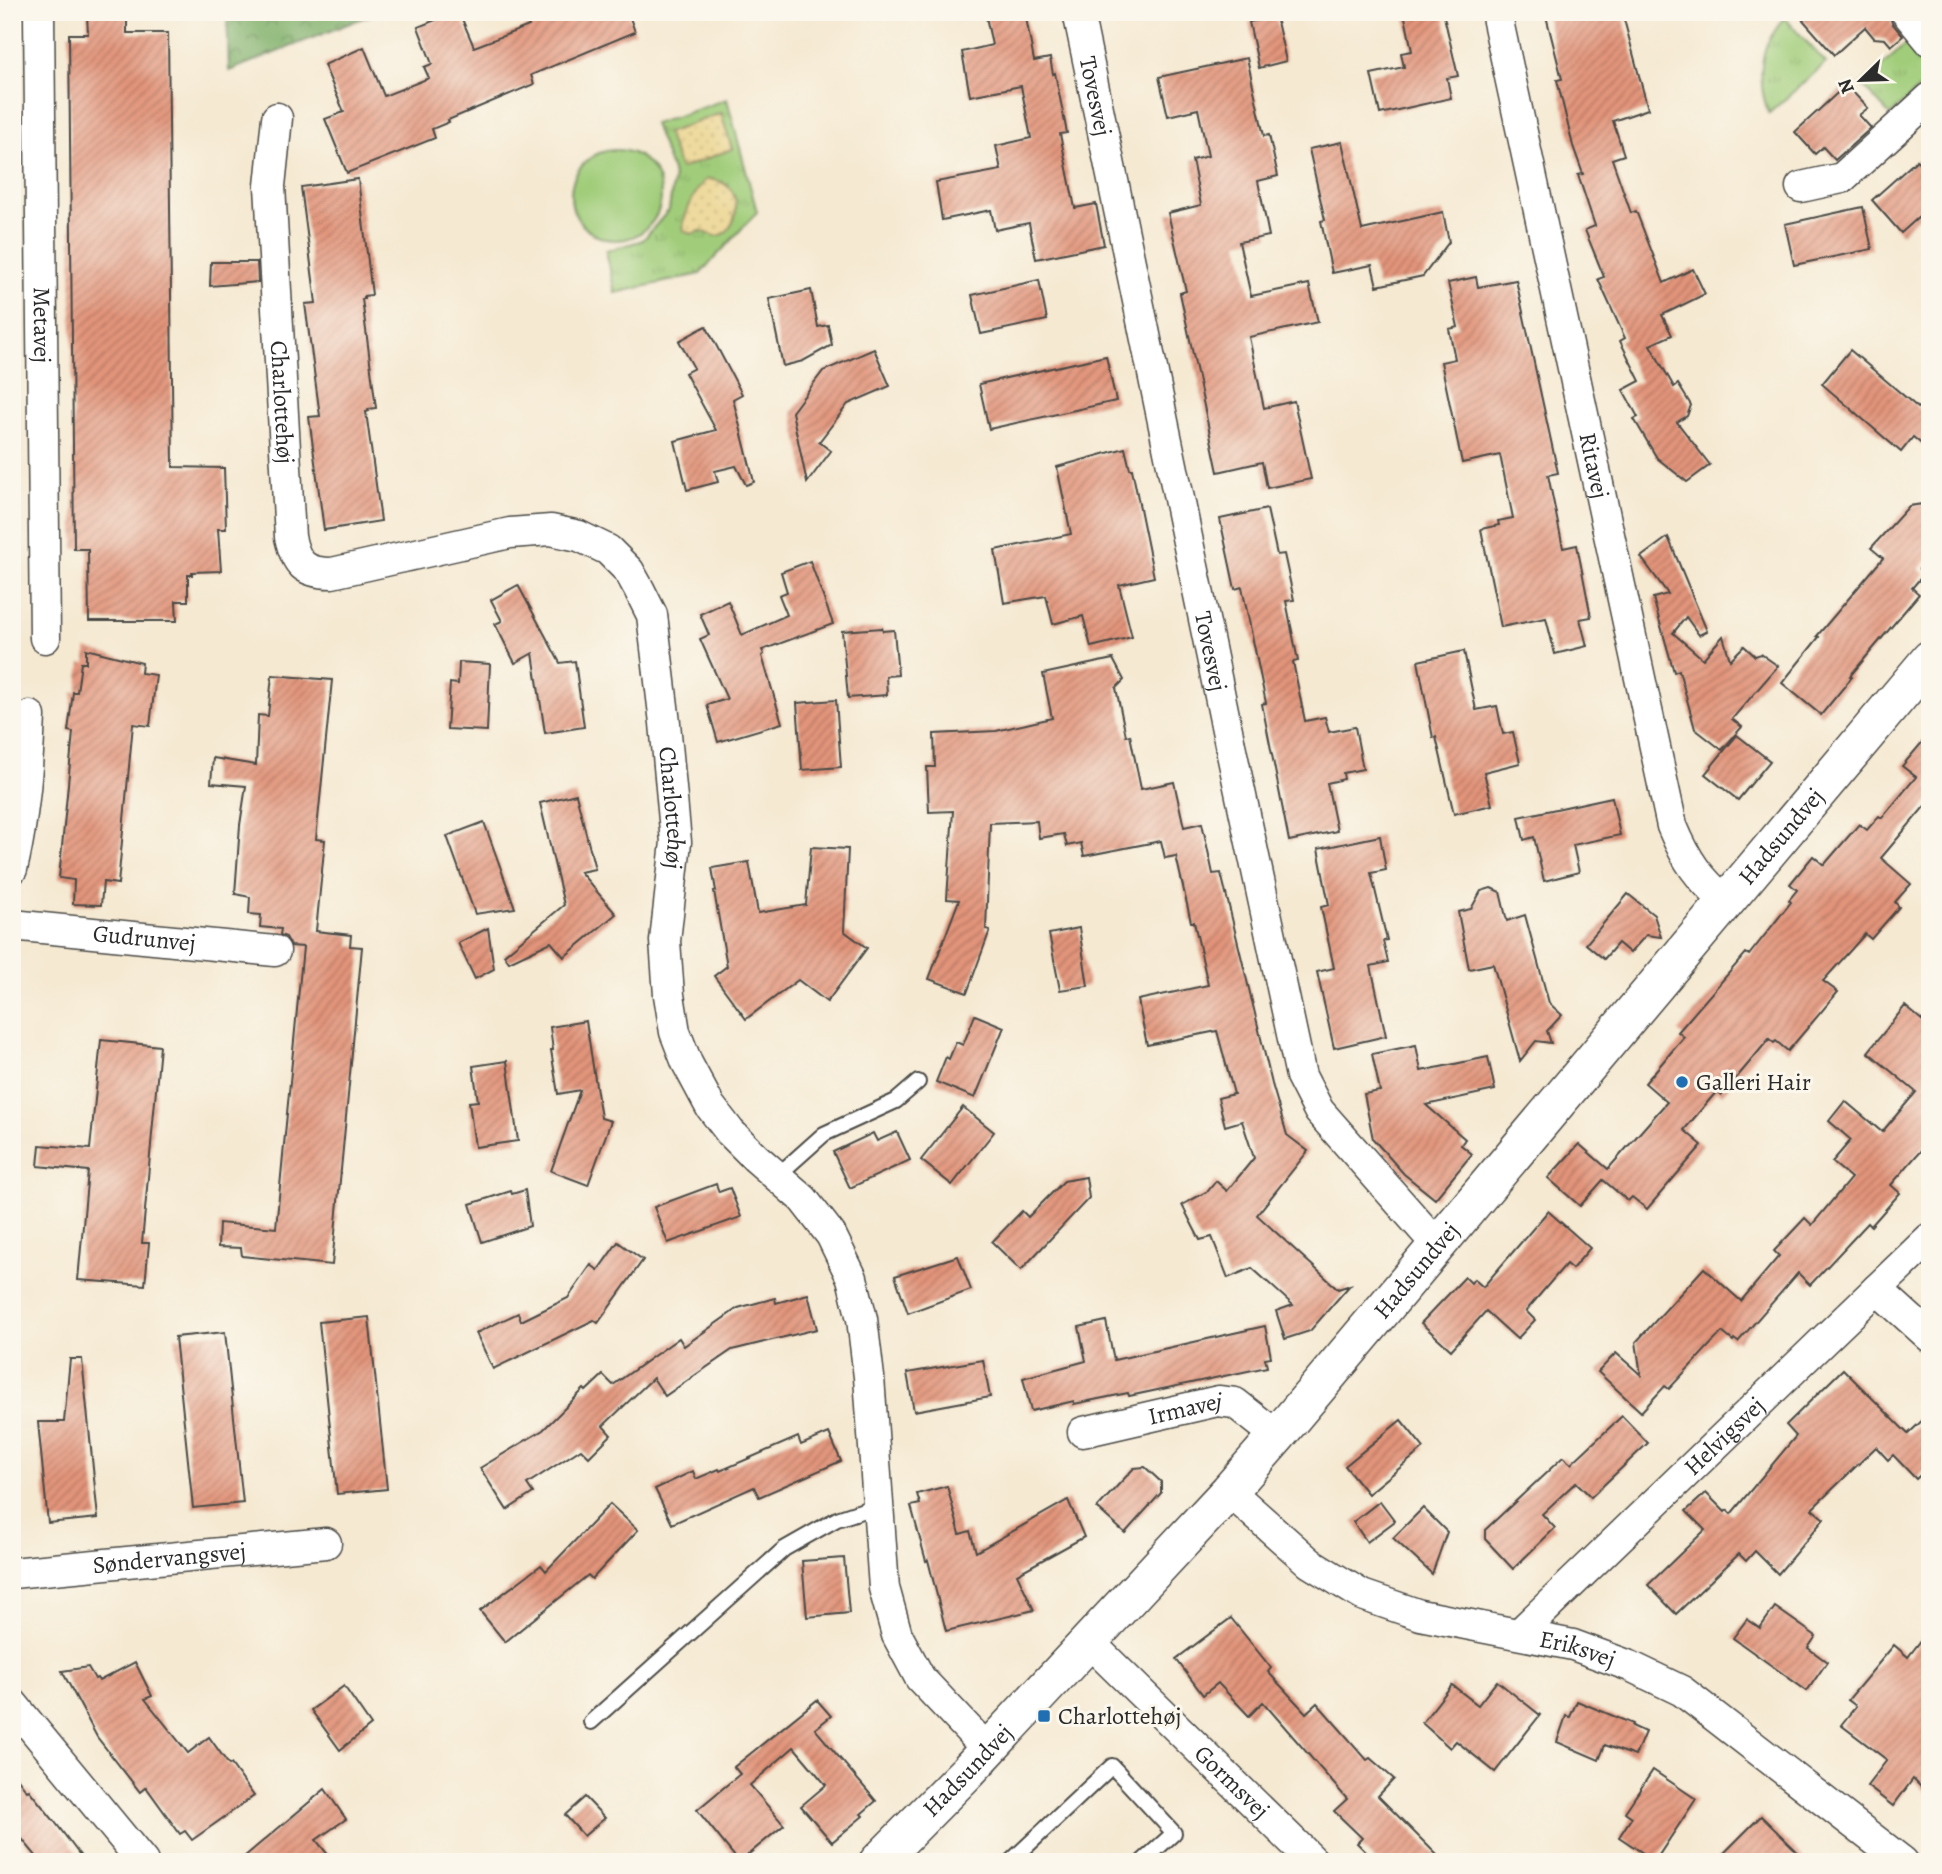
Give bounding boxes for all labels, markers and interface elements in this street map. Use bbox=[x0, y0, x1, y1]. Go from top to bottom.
north arrow bbox=[1826, 46, 1896, 116]
street label: Tovesvej bbox=[1072, 53, 1119, 139]
text: N bbox=[1832, 75, 1861, 98]
street label: Metavej bbox=[26, 287, 58, 363]
street label: Charlottehøj bbox=[263, 340, 302, 465]
street label: Ritavej bbox=[1571, 429, 1617, 502]
street label: Tovesvej bbox=[1187, 608, 1235, 694]
street label: Charlottehøj bbox=[651, 745, 692, 871]
street label: Hadsundvej bbox=[1731, 781, 1831, 892]
street label: Gudrunvej bbox=[91, 917, 197, 959]
place label: Galleri Hair bbox=[1696, 1066, 1811, 1098]
marker: Galleri Hair bbox=[1674, 1074, 1690, 1090]
street label: Hadsundvej bbox=[1366, 1215, 1466, 1326]
street label: Irmavej bbox=[1145, 1385, 1224, 1433]
street label: Helvigsvej bbox=[1677, 1390, 1772, 1483]
street label: Søndervangsvej bbox=[91, 1535, 247, 1581]
street label: Eriksvej bbox=[1537, 1623, 1620, 1675]
place label: Charlottehøj bbox=[1058, 1700, 1181, 1732]
marker: Charlottehøj bbox=[1036, 1708, 1052, 1724]
street label: Hadsundvej bbox=[915, 1717, 1020, 1824]
street label: Gormsvej bbox=[1187, 1738, 1277, 1826]

